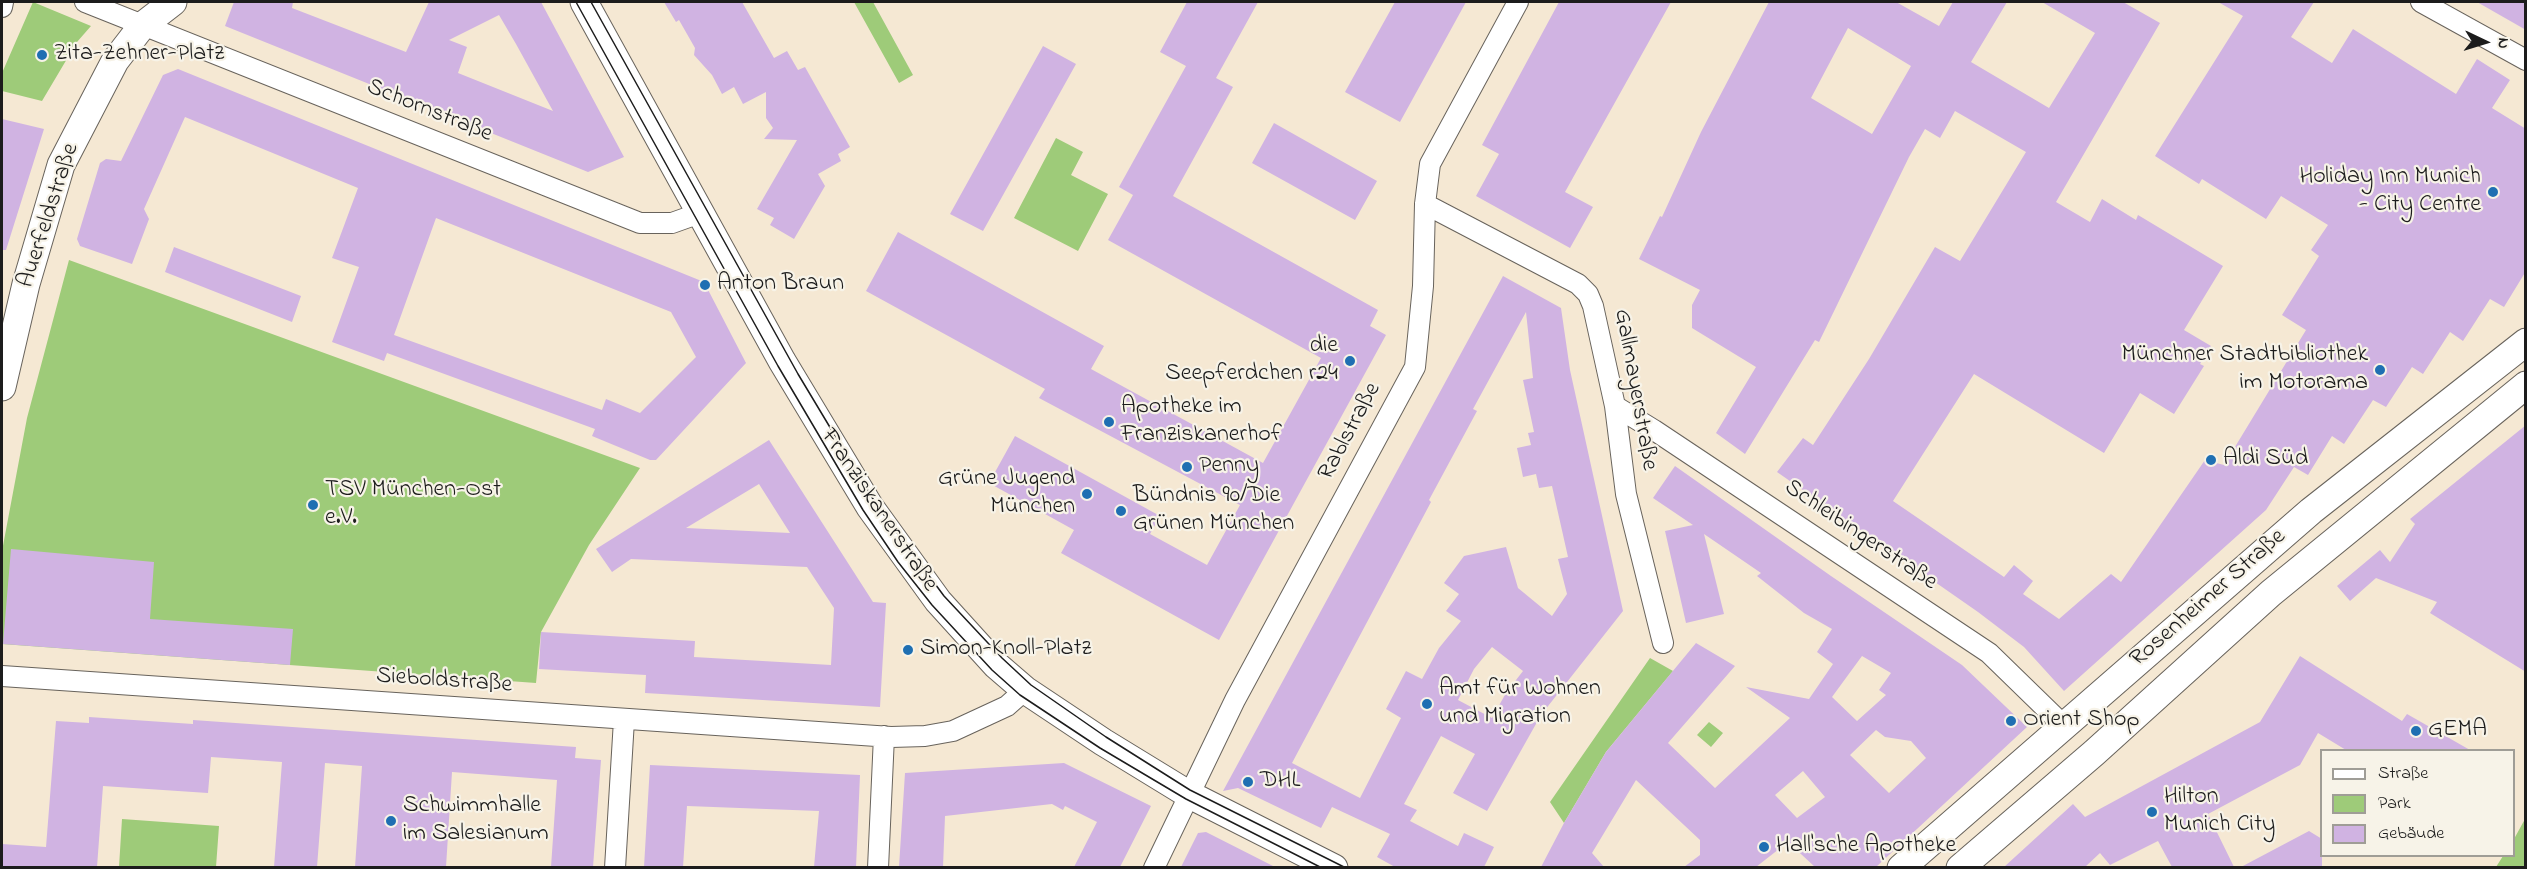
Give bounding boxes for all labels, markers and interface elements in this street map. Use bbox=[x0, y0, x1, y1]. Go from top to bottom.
north arrow bbox=[2455, 12, 2515, 72]
text: N bbox=[2491, 37, 2515, 49]
place label: Zita-Zehner-Platz bbox=[54, 41, 224, 69]
marker: Zita-Zehner-Platz bbox=[35, 48, 49, 62]
street label: Schornstraße bbox=[362, 74, 496, 150]
street label: Auerfeldstraße bbox=[13, 140, 87, 292]
place label: Holiday Inn Munich - City Centre bbox=[2299, 164, 2481, 220]
marker: Holiday Inn Munich - City Centre bbox=[2486, 185, 2500, 199]
place label: Anton Braun bbox=[717, 271, 844, 299]
marker: Anton Braun bbox=[698, 278, 712, 292]
street label: Gallmayerstraße bbox=[1606, 307, 1662, 473]
place label: die Seepferdchen r24 bbox=[1165, 333, 1338, 389]
place label: Münchner Stadtbibliothek im Motorama bbox=[2121, 342, 2368, 398]
marker: die Seepferdchen r24 bbox=[1343, 354, 1357, 368]
marker: Münchner Stadtbibliothek im Motorama bbox=[2373, 363, 2387, 377]
street label: Rablstraße bbox=[1313, 378, 1389, 486]
place label: Apotheke im Franziskanerhof bbox=[1121, 394, 1282, 450]
marker: Apotheke im Franziskanerhof bbox=[1102, 415, 1116, 429]
street label: Franziskanerstraße bbox=[813, 424, 943, 598]
place label: Aldi Süd bbox=[2223, 446, 2308, 474]
place label: Penny bbox=[1199, 453, 1259, 481]
marker: Aldi Süd bbox=[2204, 453, 2218, 467]
marker: Penny bbox=[1180, 460, 1194, 474]
place label: Grüne Jugend München bbox=[938, 466, 1075, 522]
street label: Schleibingerstraße bbox=[1778, 474, 1942, 598]
place label: TSV München-Ost e.V. bbox=[325, 477, 501, 533]
place label: Bündnis 90/Die Grünen München bbox=[1133, 483, 1294, 539]
marker: Grüne Jugend München bbox=[1080, 487, 1094, 501]
marker: TSV München-Ost e.V. bbox=[306, 498, 320, 512]
marker: Bündnis 90/Die Grünen München bbox=[1114, 504, 1128, 518]
street label: Rosenheimer Straße bbox=[2125, 524, 2293, 674]
place label: Simon-Knoll-Platz bbox=[920, 636, 1092, 664]
marker: Simon-Knoll-Platz bbox=[901, 643, 915, 657]
street label: Sieboldstraße bbox=[375, 663, 513, 701]
place label: Amt für Wohnen und Migration bbox=[1439, 676, 1601, 732]
marker: Amt für Wohnen und Migration bbox=[1420, 697, 1434, 711]
place label: Orient Shop bbox=[2023, 707, 2140, 735]
marker: Orient Shop bbox=[2004, 714, 2018, 728]
place label: GEMA bbox=[2428, 717, 2487, 745]
marker: GEMA bbox=[2409, 724, 2423, 738]
legend bbox=[2320, 749, 2515, 857]
text: Straße bbox=[2378, 761, 2428, 787]
place label: DHL bbox=[1260, 768, 1300, 796]
marker: DHL bbox=[1241, 775, 1255, 789]
place label: Hilton Munich City bbox=[2164, 784, 2275, 840]
text: Park bbox=[2378, 791, 2411, 817]
place label: Schwimmhalle im Salesianum bbox=[403, 793, 549, 849]
marker: Hilton Munich City bbox=[2145, 805, 2159, 819]
marker: Schwimmhalle im Salesianum bbox=[384, 814, 398, 828]
text: Gebäude bbox=[2378, 821, 2444, 847]
place label: Hall'sche Apotheke bbox=[1776, 833, 1956, 861]
marker: Hall'sche Apotheke bbox=[1757, 840, 1771, 854]

